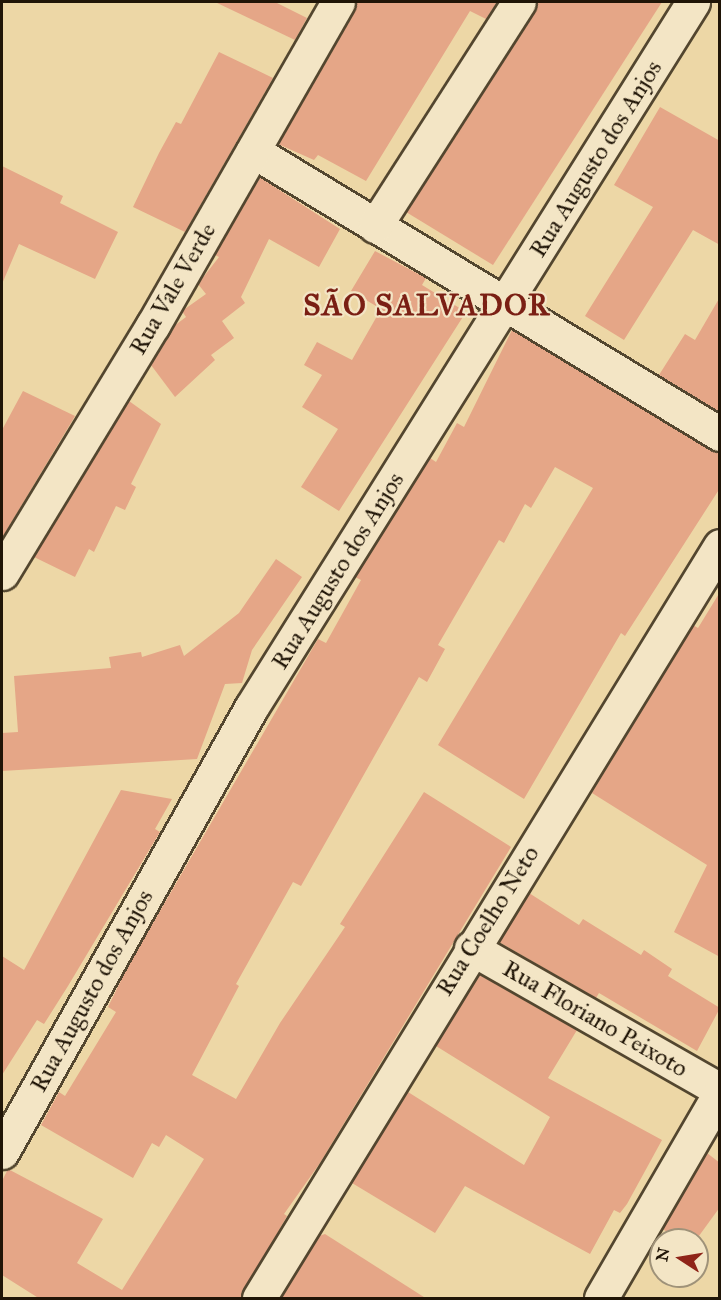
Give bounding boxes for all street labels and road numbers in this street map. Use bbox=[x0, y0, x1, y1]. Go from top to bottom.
street label: Rua Augusto dos Anjos bbox=[524, 55, 668, 263]
street label: Rua Vale Verde bbox=[124, 218, 222, 360]
street label: Rua Augusto dos Anjos bbox=[266, 467, 410, 675]
street label: Rua Coelho Neto bbox=[430, 841, 546, 1001]
street label: Rua Augusto dos Anjos bbox=[24, 885, 160, 1097]
street label: Rua Floriano Peixoto bbox=[498, 954, 692, 1084]

